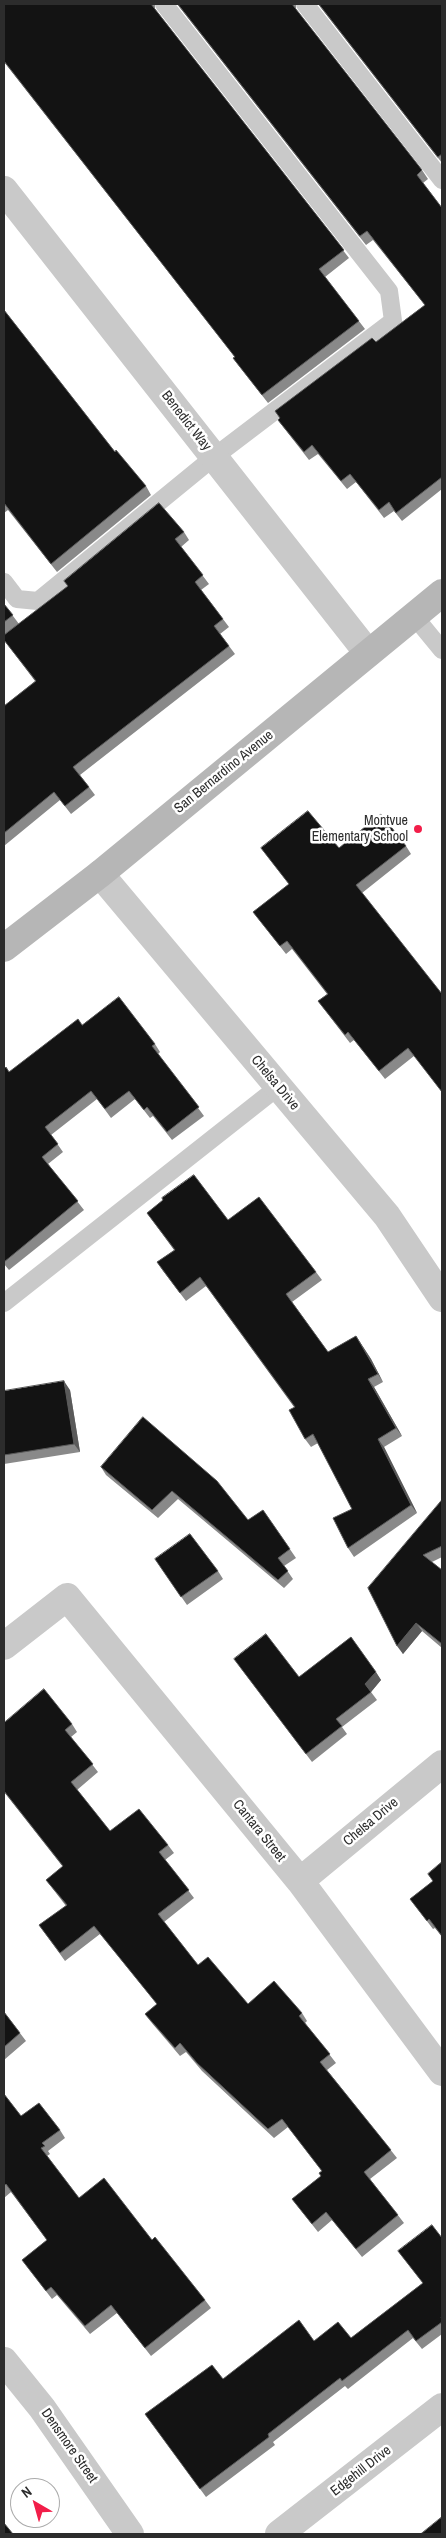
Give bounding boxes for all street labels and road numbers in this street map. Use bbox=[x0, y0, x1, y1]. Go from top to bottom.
street label: Benedict Way bbox=[158, 388, 214, 454]
street label: San Bernardino Avenue bbox=[171, 727, 277, 817]
street label: Chelsa Drive bbox=[247, 1052, 303, 1114]
street label: Chelsa Drive bbox=[340, 1794, 402, 1850]
street label: Cantara Street bbox=[229, 1797, 289, 1865]
street label: Densmore Street bbox=[37, 2406, 101, 2486]
street label: Edgehill Drive bbox=[327, 2442, 395, 2500]

